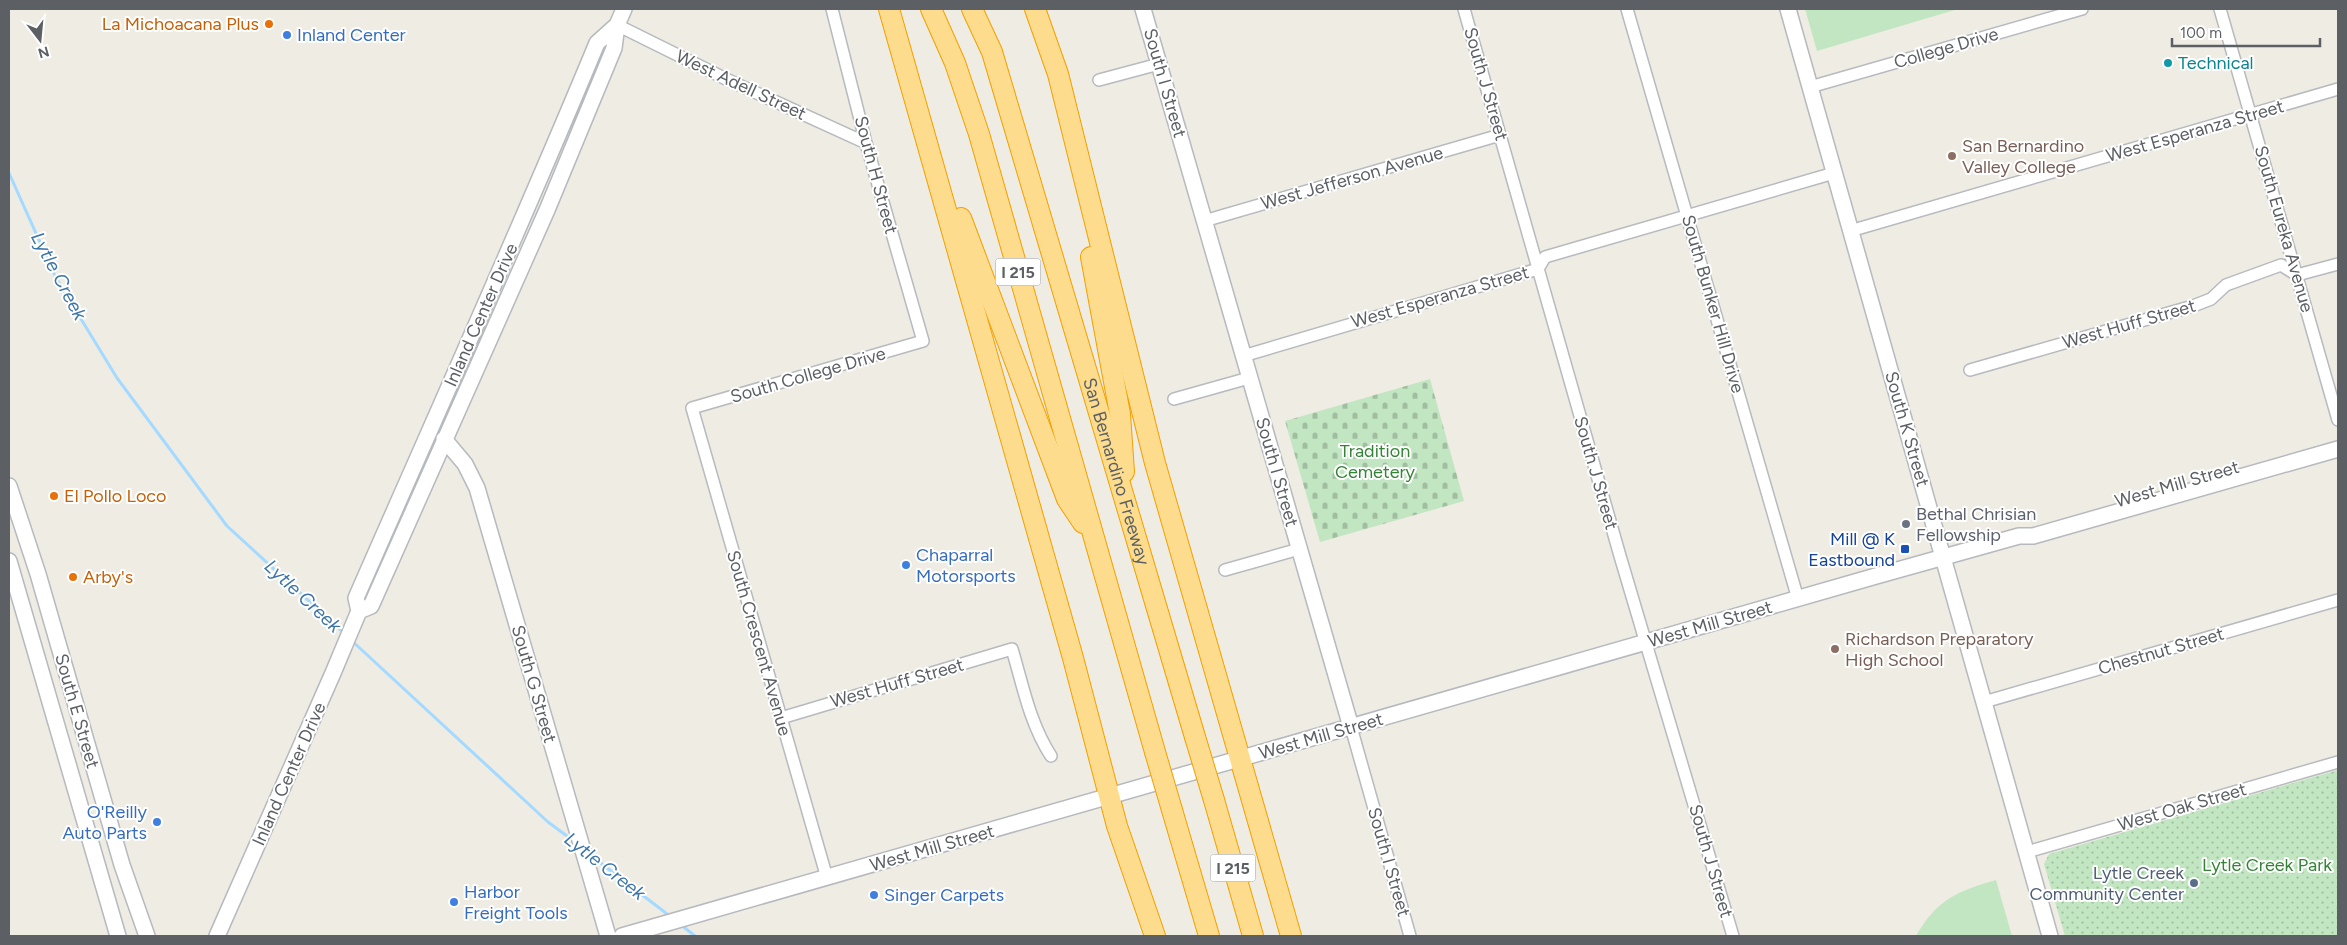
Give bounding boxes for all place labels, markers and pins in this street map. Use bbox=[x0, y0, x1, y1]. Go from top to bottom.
place label: La Michoacana Plus bbox=[102, 13, 259, 35]
marker: La Michoacana Plus bbox=[263, 18, 275, 30]
place label: Inland Center bbox=[297, 24, 406, 46]
marker: Inland Center bbox=[281, 29, 293, 41]
place label: Technical bbox=[2178, 52, 2254, 74]
marker: Technical bbox=[2162, 57, 2174, 69]
place label: San Bernardino Valley College bbox=[1962, 135, 2084, 178]
marker: San Bernardino Valley College bbox=[1946, 150, 1958, 162]
place label: El Pollo Loco bbox=[64, 485, 167, 507]
marker: El Pollo Loco bbox=[48, 490, 60, 502]
place label: Bethal Chrisian Fellowship bbox=[1916, 503, 2036, 546]
marker: Bethal Chrisian Fellowship bbox=[1900, 518, 1912, 530]
place label: Mill @ K Eastbound bbox=[1808, 528, 1895, 571]
marker: Mill @ K Eastbound bbox=[1899, 543, 1911, 555]
place label: Chaparral Motorsports bbox=[916, 544, 1016, 587]
marker: Chaparral Motorsports bbox=[900, 559, 912, 571]
place label: Arby's bbox=[83, 566, 133, 588]
marker: Arby's bbox=[67, 571, 79, 583]
place label: Richardson Preparatory High School bbox=[1845, 628, 2034, 671]
marker: Richardson Preparatory High School bbox=[1829, 643, 1841, 655]
place label: O'Reilly Auto Parts bbox=[62, 801, 148, 844]
marker: O'Reilly Auto Parts bbox=[151, 816, 163, 828]
place label: Lytle Creek Community Center bbox=[2029, 862, 2184, 905]
marker: Lytle Creek Community Center bbox=[2188, 877, 2200, 889]
place label: Harbor Freight Tools bbox=[464, 881, 568, 924]
place label: Singer Carpets bbox=[884, 884, 1004, 906]
marker: Singer Carpets bbox=[868, 889, 880, 901]
marker: Harbor Freight Tools bbox=[448, 896, 460, 908]

